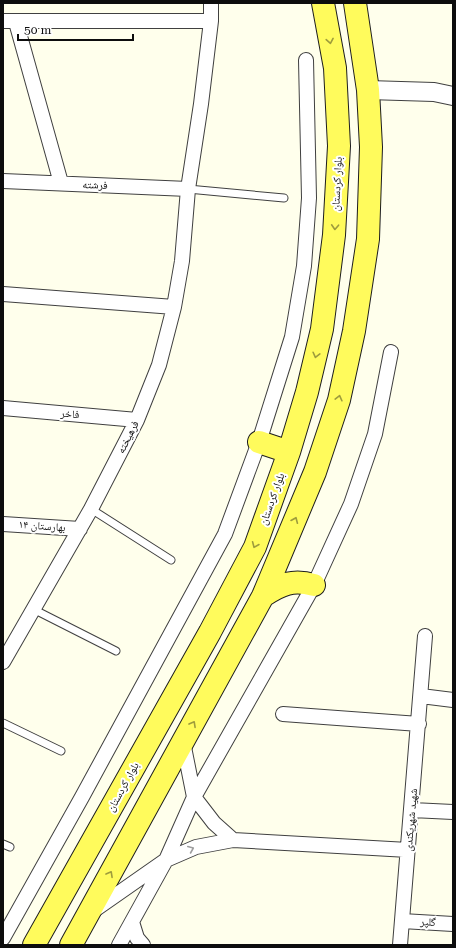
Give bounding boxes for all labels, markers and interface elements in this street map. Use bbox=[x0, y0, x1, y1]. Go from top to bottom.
scale bar bbox=[18, 16, 133, 42]
text: 50 m bbox=[24, 23, 51, 37]
one-way arrow bbox=[326, 38, 334, 44]
street label: بلوار کردستان bbox=[329, 156, 345, 212]
street label: فرشته bbox=[82, 178, 108, 192]
one-way arrow bbox=[330, 224, 339, 230]
one-way arrow bbox=[312, 352, 320, 358]
one-way arrow bbox=[335, 395, 343, 401]
street label: فاخر bbox=[59, 407, 80, 421]
street label: فرهیخته bbox=[114, 418, 142, 455]
street label: بلوار کردستان bbox=[257, 471, 287, 527]
one-way arrow bbox=[290, 516, 298, 524]
street label: بهارستان ۱۴ bbox=[18, 518, 66, 534]
one-way arrow bbox=[252, 541, 260, 549]
one-way arrow bbox=[189, 720, 196, 728]
street label: بلوار کردستان bbox=[104, 760, 142, 814]
street label: شهید شهریکندی bbox=[402, 788, 420, 852]
one-way arrow bbox=[186, 846, 194, 854]
one-way arrow bbox=[106, 871, 113, 878]
street label: گلپر bbox=[419, 915, 437, 929]

